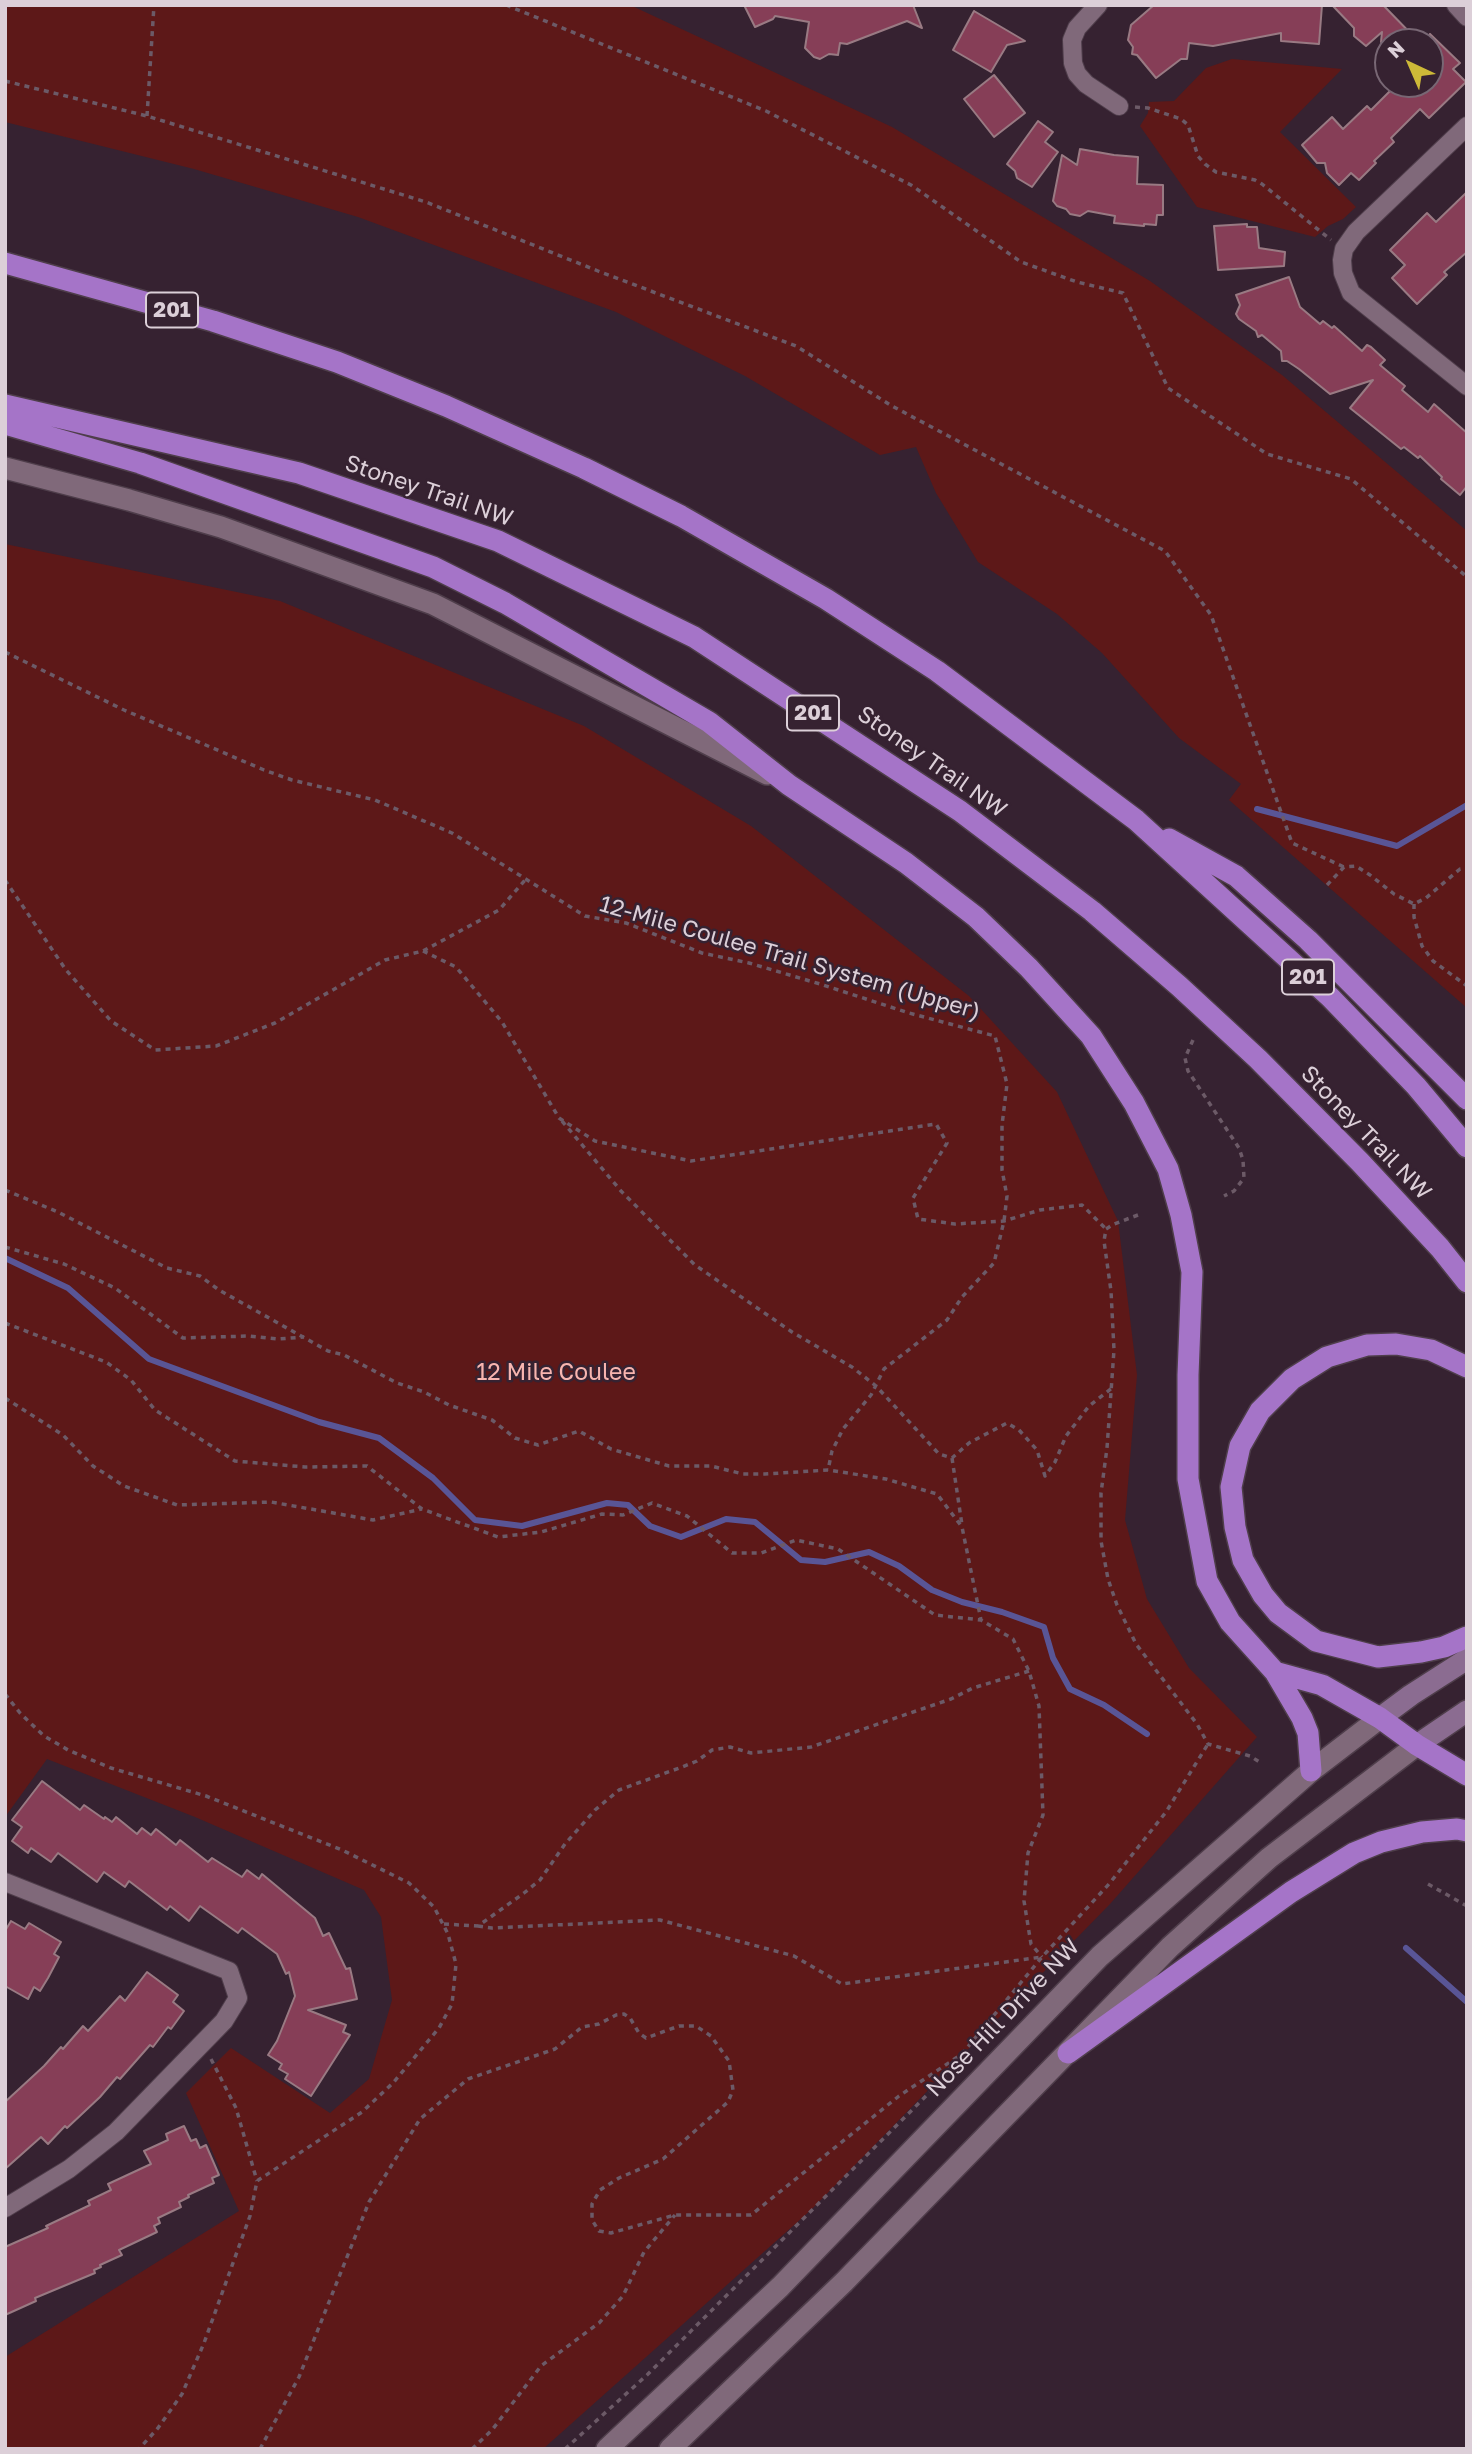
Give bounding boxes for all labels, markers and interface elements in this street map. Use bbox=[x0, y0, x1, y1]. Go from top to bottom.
north arrow bbox=[1374, 28, 1444, 98]
text: N bbox=[1382, 36, 1409, 62]
road number: 201 bbox=[146, 292, 198, 328]
street label: Stoney Trail NW bbox=[341, 449, 517, 533]
road number: 201 bbox=[787, 696, 839, 730]
street label: Stoney Trail NW bbox=[852, 700, 1012, 824]
street label: 12-Mile Coulee Trail System (Upper) bbox=[597, 890, 983, 1026]
road number: 201 bbox=[1282, 960, 1334, 995]
street label: Stoney Trail NW bbox=[1295, 1060, 1437, 1206]
park label: 12 Mile Coulee bbox=[476, 1359, 636, 1387]
street label: Nose Hill Drive NW bbox=[920, 1933, 1086, 2103]

